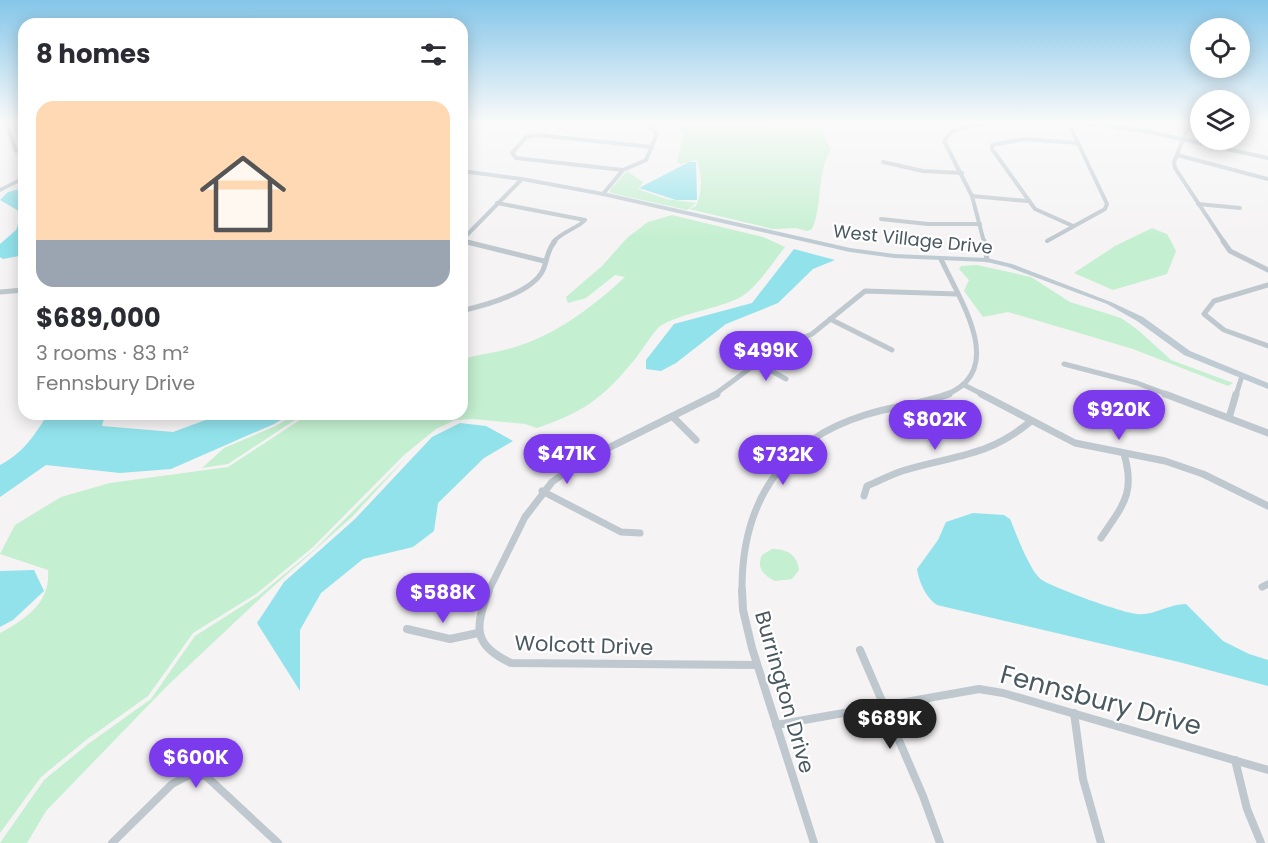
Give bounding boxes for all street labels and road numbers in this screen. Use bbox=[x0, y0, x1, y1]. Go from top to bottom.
street label: West Village Drive bbox=[832, 218, 994, 260]
street label: Burrington Drive bbox=[748, 607, 822, 777]
street label: Wolcott Drive bbox=[514, 628, 654, 662]
street label: Fennsbury Drive bbox=[996, 656, 1206, 744]

